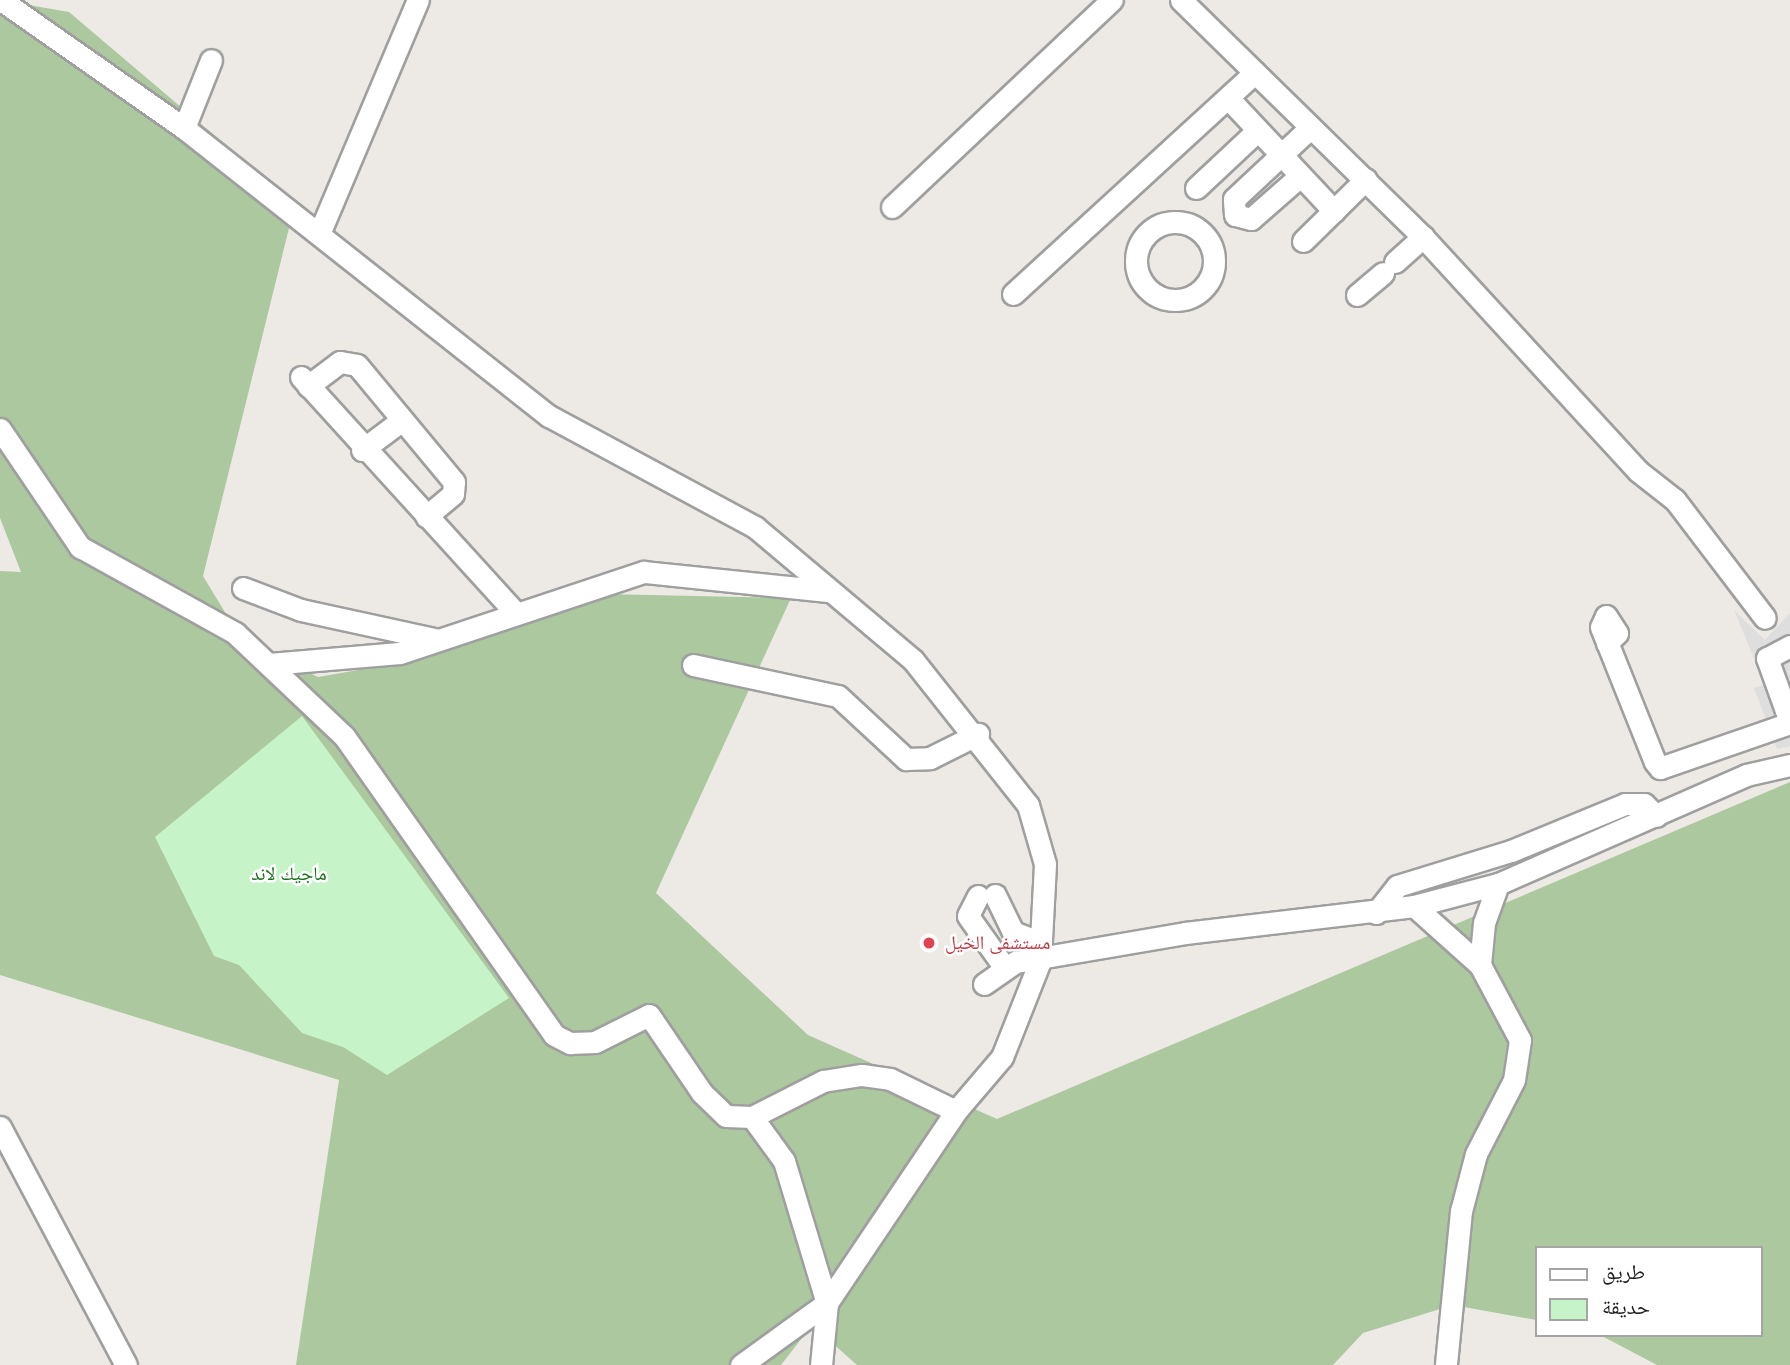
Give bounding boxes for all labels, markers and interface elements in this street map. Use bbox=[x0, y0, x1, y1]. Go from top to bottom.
park label: ماجيك لاند bbox=[251, 863, 327, 885]
place label: مستشفى الخيل bbox=[945, 932, 1050, 954]
marker: مستشفى الخيل bbox=[919, 933, 939, 953]
legend bbox=[1534, 1246, 1762, 1337]
text: طريق bbox=[1602, 1258, 1645, 1284]
text: حديقة bbox=[1602, 1293, 1650, 1319]

